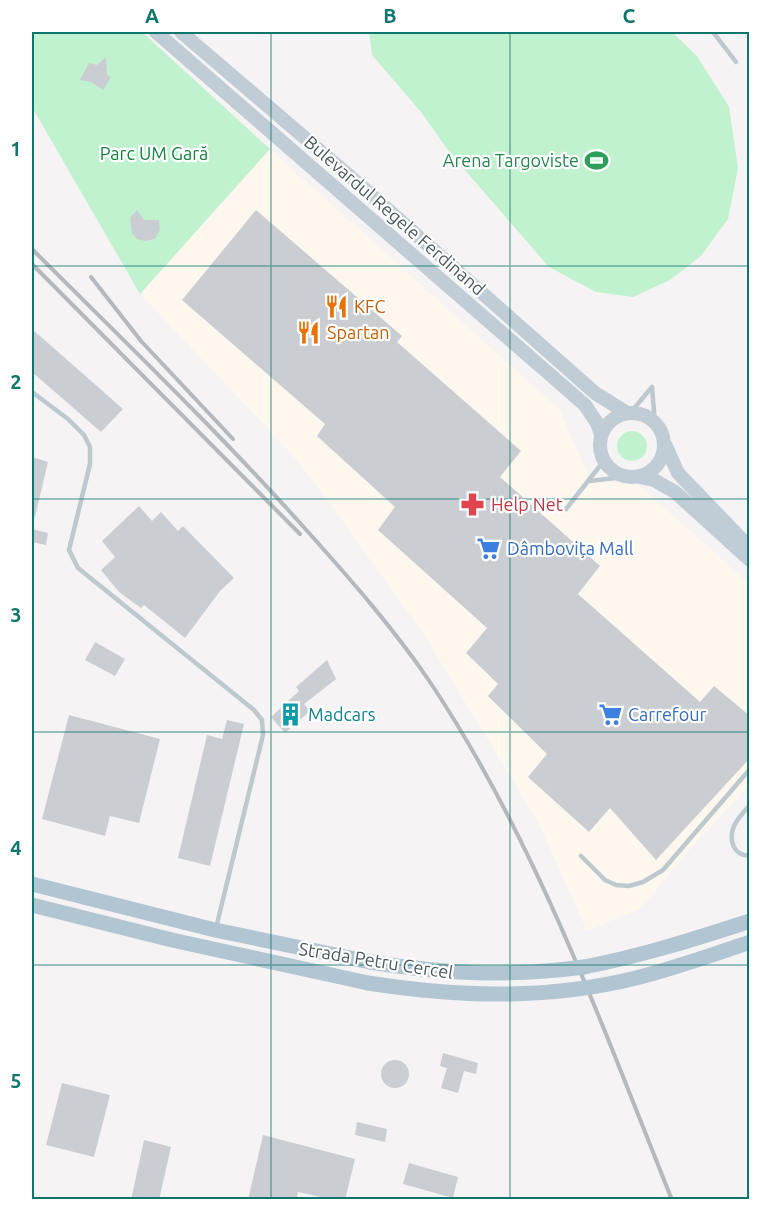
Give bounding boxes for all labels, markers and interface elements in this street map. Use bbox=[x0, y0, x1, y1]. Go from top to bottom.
text: A bbox=[145, 4, 159, 27]
text: B bbox=[383, 4, 397, 27]
text: C bbox=[623, 4, 636, 27]
street label: Bulevardul Regele Ferdinand bbox=[301, 131, 489, 299]
text: 1 bbox=[10, 137, 22, 160]
park label: Parc UM Gară bbox=[100, 143, 208, 163]
sports icon: Arena Targoviste bbox=[584, 147, 610, 173]
place label: Arena Targoviste bbox=[443, 150, 579, 170]
restaurant icon: KFC bbox=[323, 293, 349, 319]
place label: KFC bbox=[354, 296, 385, 316]
restaurant icon: Spartan bbox=[296, 319, 322, 345]
place label: Spartan bbox=[327, 322, 390, 342]
text: 2 bbox=[10, 370, 22, 393]
pharmacy icon: Help Net bbox=[460, 491, 486, 517]
place label: Help Net bbox=[491, 494, 563, 514]
supermarket icon: Dâmbovița Mall bbox=[476, 535, 502, 561]
place label: Dâmbovița Mall bbox=[507, 538, 634, 558]
text: 3 bbox=[10, 603, 22, 626]
building icon: Madcars bbox=[277, 701, 303, 727]
supermarket icon: Carrefour bbox=[597, 701, 623, 727]
place label: Madcars bbox=[308, 704, 376, 724]
place label: Carrefour bbox=[628, 704, 707, 724]
text: 4 bbox=[10, 836, 22, 859]
street label: Strada Petru Cercel bbox=[297, 938, 455, 982]
text: 5 bbox=[10, 1069, 22, 1092]

